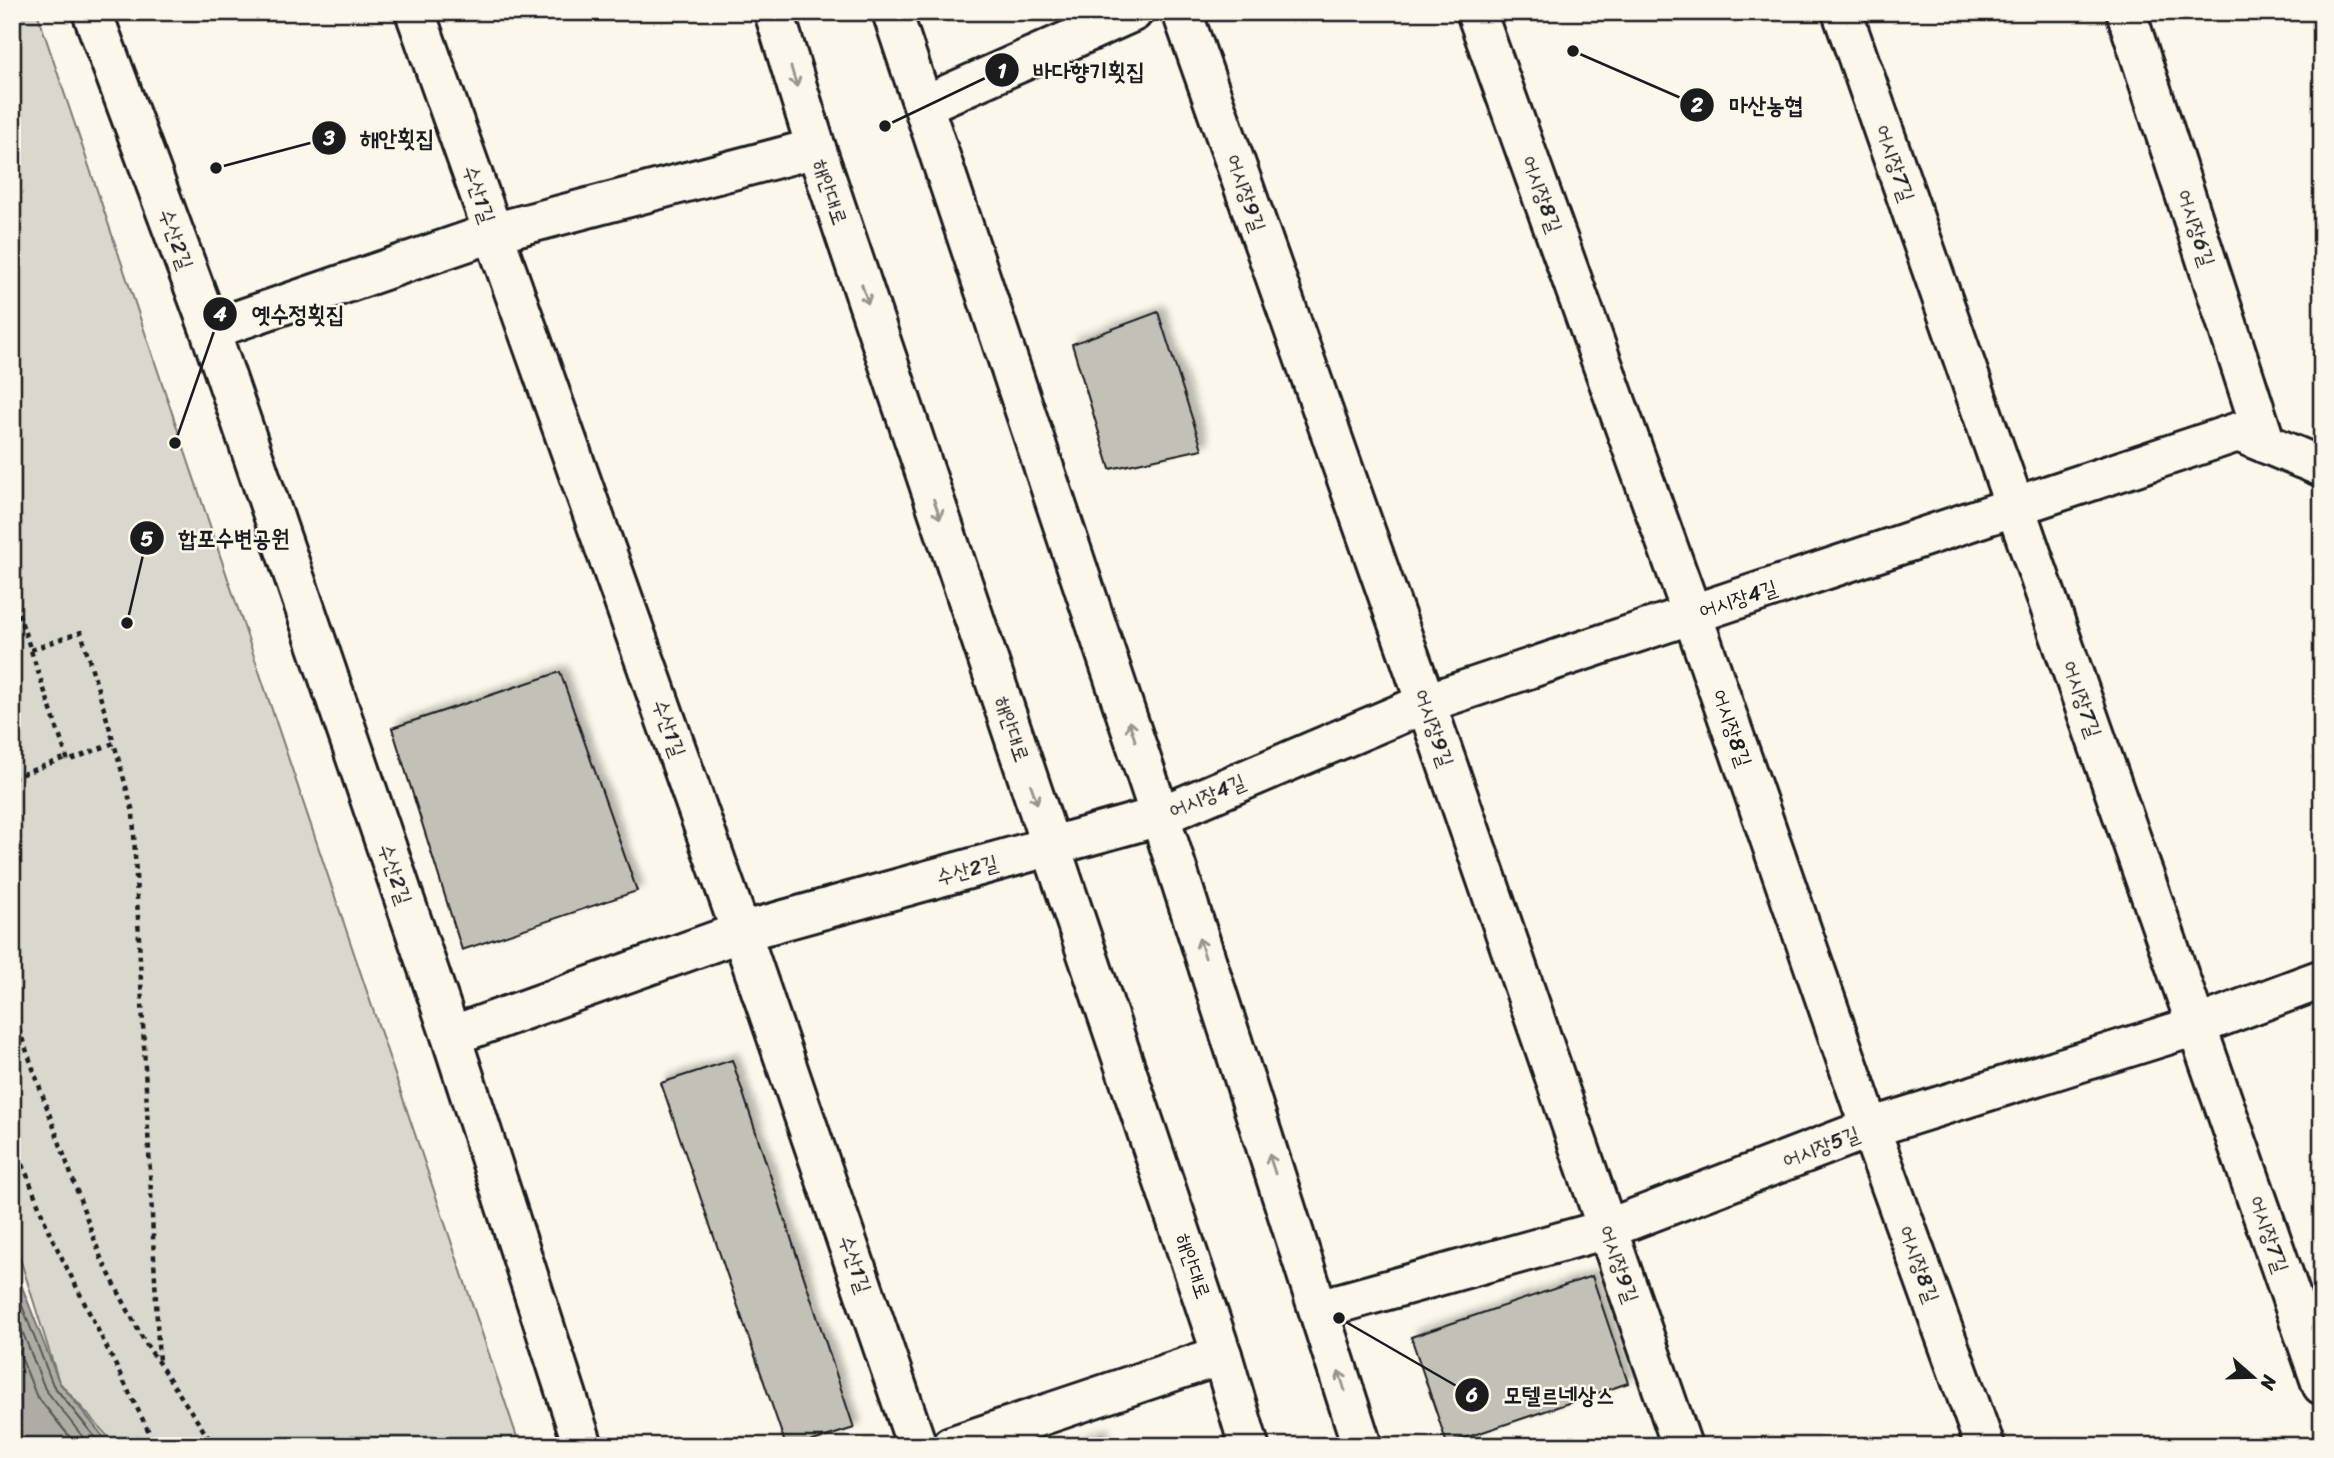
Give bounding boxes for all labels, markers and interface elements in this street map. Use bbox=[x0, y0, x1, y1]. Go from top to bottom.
callout: 바다향기횟집 bbox=[985, 48, 1159, 92]
text: 바다향기횟집 bbox=[1032, 51, 1145, 92]
text: 1 bbox=[997, 52, 1007, 90]
one-way arrow bbox=[788, 66, 801, 88]
callout: 마산농협 bbox=[1680, 83, 1817, 127]
text: 마산농협 bbox=[1729, 85, 1803, 126]
text: 2 bbox=[1690, 86, 1703, 124]
callout: 해안횟집 bbox=[311, 116, 448, 160]
text: 해안횟집 bbox=[360, 118, 434, 159]
text: 3 bbox=[322, 119, 335, 157]
street label: 어시장7길 bbox=[1864, 119, 1926, 207]
street label: 어시장9길 bbox=[1215, 149, 1277, 237]
street label: 어시장8길 bbox=[1510, 150, 1574, 238]
street label: 해안대로 bbox=[801, 154, 859, 230]
street label: 수산1길 bbox=[451, 160, 507, 229]
street label: 어시장6길 bbox=[2166, 184, 2226, 272]
street label: 수산2길 bbox=[147, 203, 205, 275]
one-way arrow bbox=[860, 282, 872, 304]
callout: 옛수정횟집 bbox=[203, 292, 358, 336]
text: 옛수정횟집 bbox=[252, 294, 344, 335]
text: 4 bbox=[212, 295, 227, 333]
one-way arrow bbox=[932, 498, 945, 520]
callout: 합포수변공원 bbox=[130, 516, 304, 560]
text: 합포수변공원 bbox=[177, 518, 290, 559]
text: 5 bbox=[141, 520, 154, 558]
street label: 어시장4길 bbox=[1694, 568, 1782, 630]
street label: 어시장7길 bbox=[2051, 655, 2113, 743]
street label: 어시장9길 bbox=[1403, 684, 1465, 772]
street label: 어시장8길 bbox=[1701, 684, 1763, 772]
street label: 해안대로 bbox=[983, 691, 1041, 767]
street label: 수산1길 bbox=[641, 693, 697, 763]
one-way arrow bbox=[1124, 721, 1137, 743]
street label: 어시장4길 bbox=[1162, 763, 1252, 829]
one-way arrow bbox=[1028, 783, 1041, 805]
street label: 수산2길 bbox=[367, 838, 423, 910]
street label: 수산2길 bbox=[932, 843, 1002, 896]
one-way arrow bbox=[1195, 937, 1207, 959]
street label: 어시장5길 bbox=[1777, 1115, 1865, 1179]
one-way arrow bbox=[1265, 1153, 1278, 1175]
street label: 어시장7길 bbox=[2238, 1190, 2300, 1278]
street label: 어시장9길 bbox=[1588, 1220, 1650, 1308]
street label: 어시장8길 bbox=[1887, 1220, 1951, 1308]
street label: 해안대로 bbox=[1164, 1228, 1222, 1304]
street label: 수산1길 bbox=[827, 1230, 883, 1299]
north arrow bbox=[2218, 1342, 2288, 1412]
one-way arrow bbox=[1334, 1370, 1347, 1392]
text: N bbox=[2250, 1370, 2287, 1395]
callout: 모텔르네상스 bbox=[1455, 1373, 1629, 1417]
text: 모텔르네상스 bbox=[1503, 1375, 1615, 1416]
text: 6 bbox=[1465, 1376, 1478, 1414]

